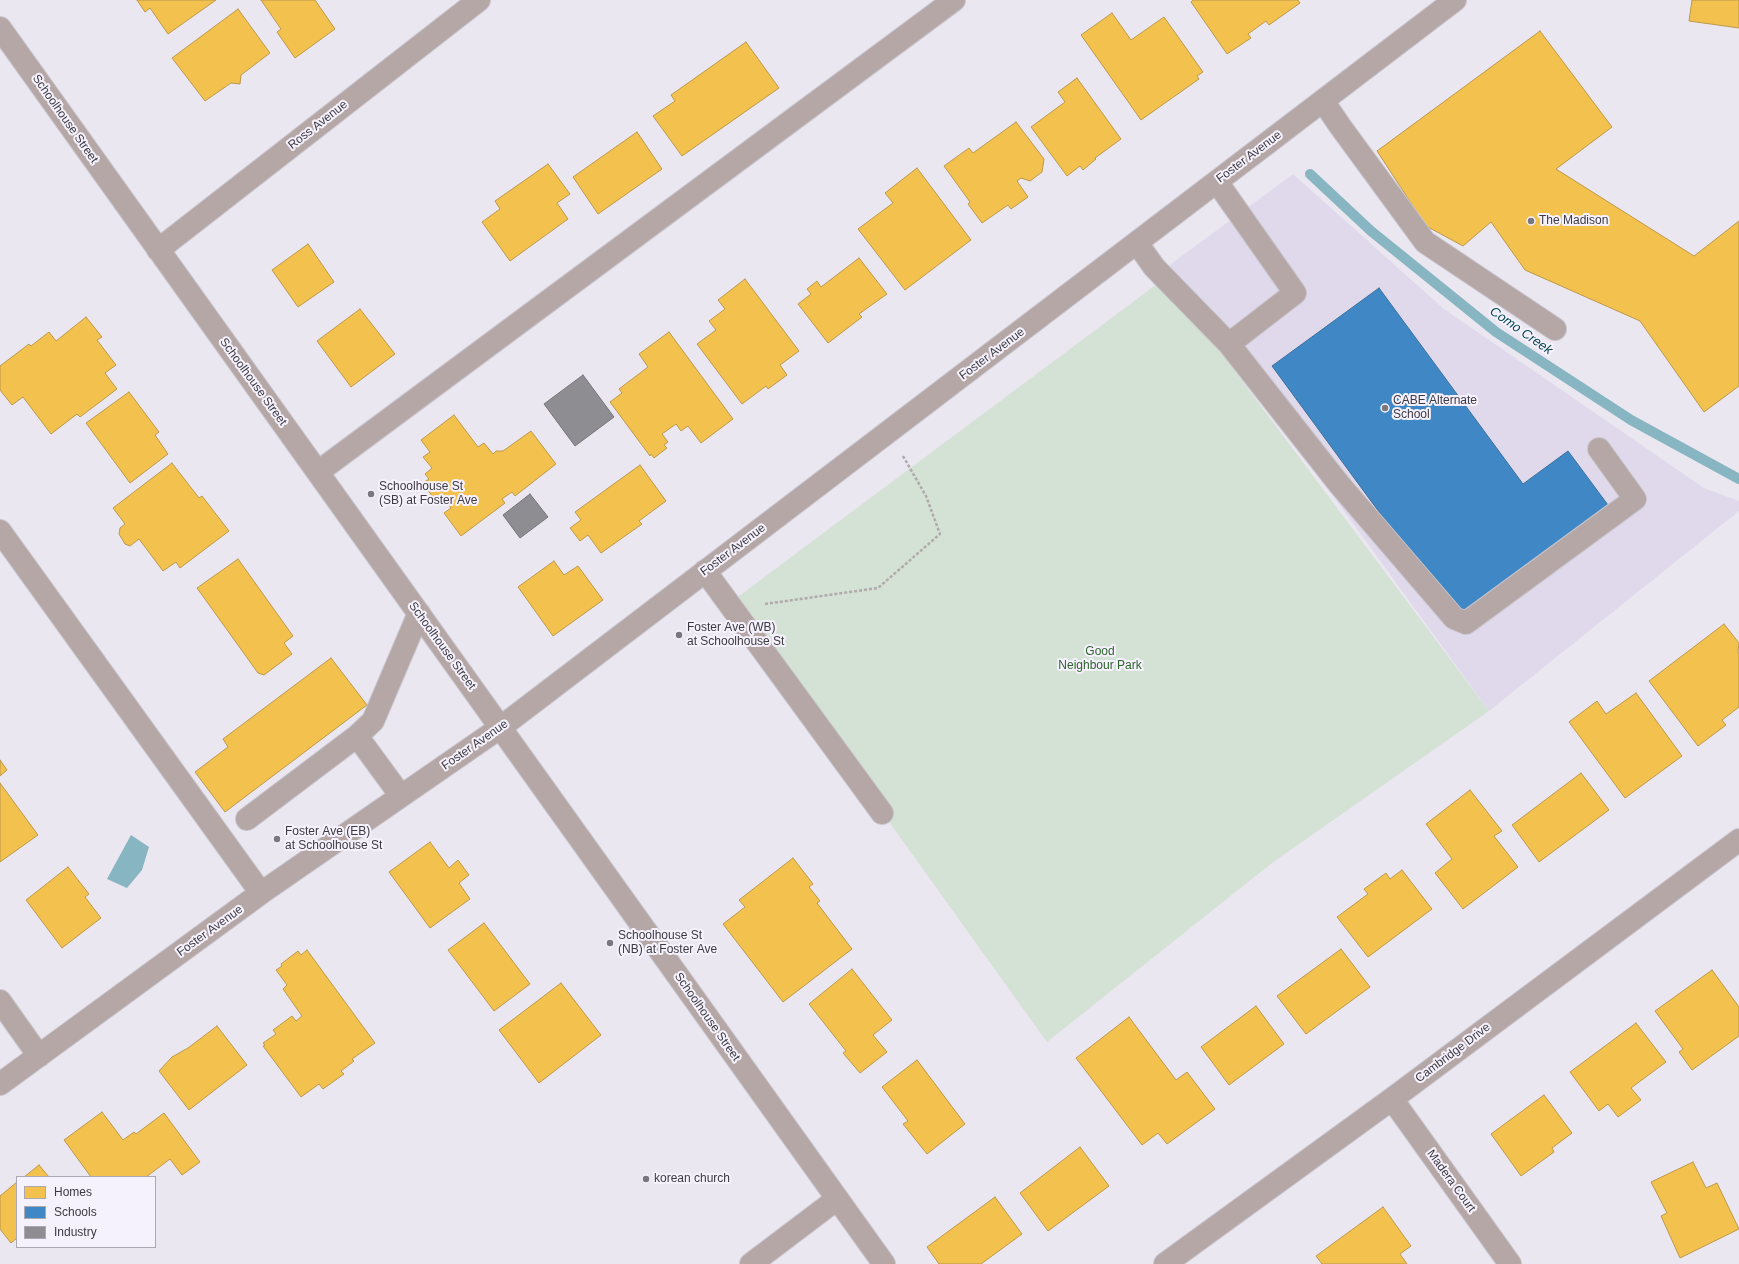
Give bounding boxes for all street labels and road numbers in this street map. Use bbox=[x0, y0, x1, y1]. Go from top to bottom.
street label: Schoolhouse Street bbox=[29, 72, 101, 166]
street label: Ross Avenue bbox=[286, 97, 350, 153]
street label: Foster Avenue bbox=[1214, 128, 1284, 186]
street label: Foster Avenue bbox=[957, 325, 1027, 383]
street label: Schoolhouse Street bbox=[216, 335, 290, 429]
street label: Foster Avenue bbox=[698, 521, 768, 579]
street label: Schoolhouse Street bbox=[405, 599, 479, 693]
street label: Foster Avenue bbox=[439, 717, 511, 773]
street label: Foster Avenue bbox=[174, 902, 246, 960]
street label: Schoolhouse Street bbox=[671, 970, 743, 1064]
street label: Cambridge Drive bbox=[1413, 1020, 1493, 1086]
street label: Madera Court bbox=[1424, 1147, 1478, 1215]

